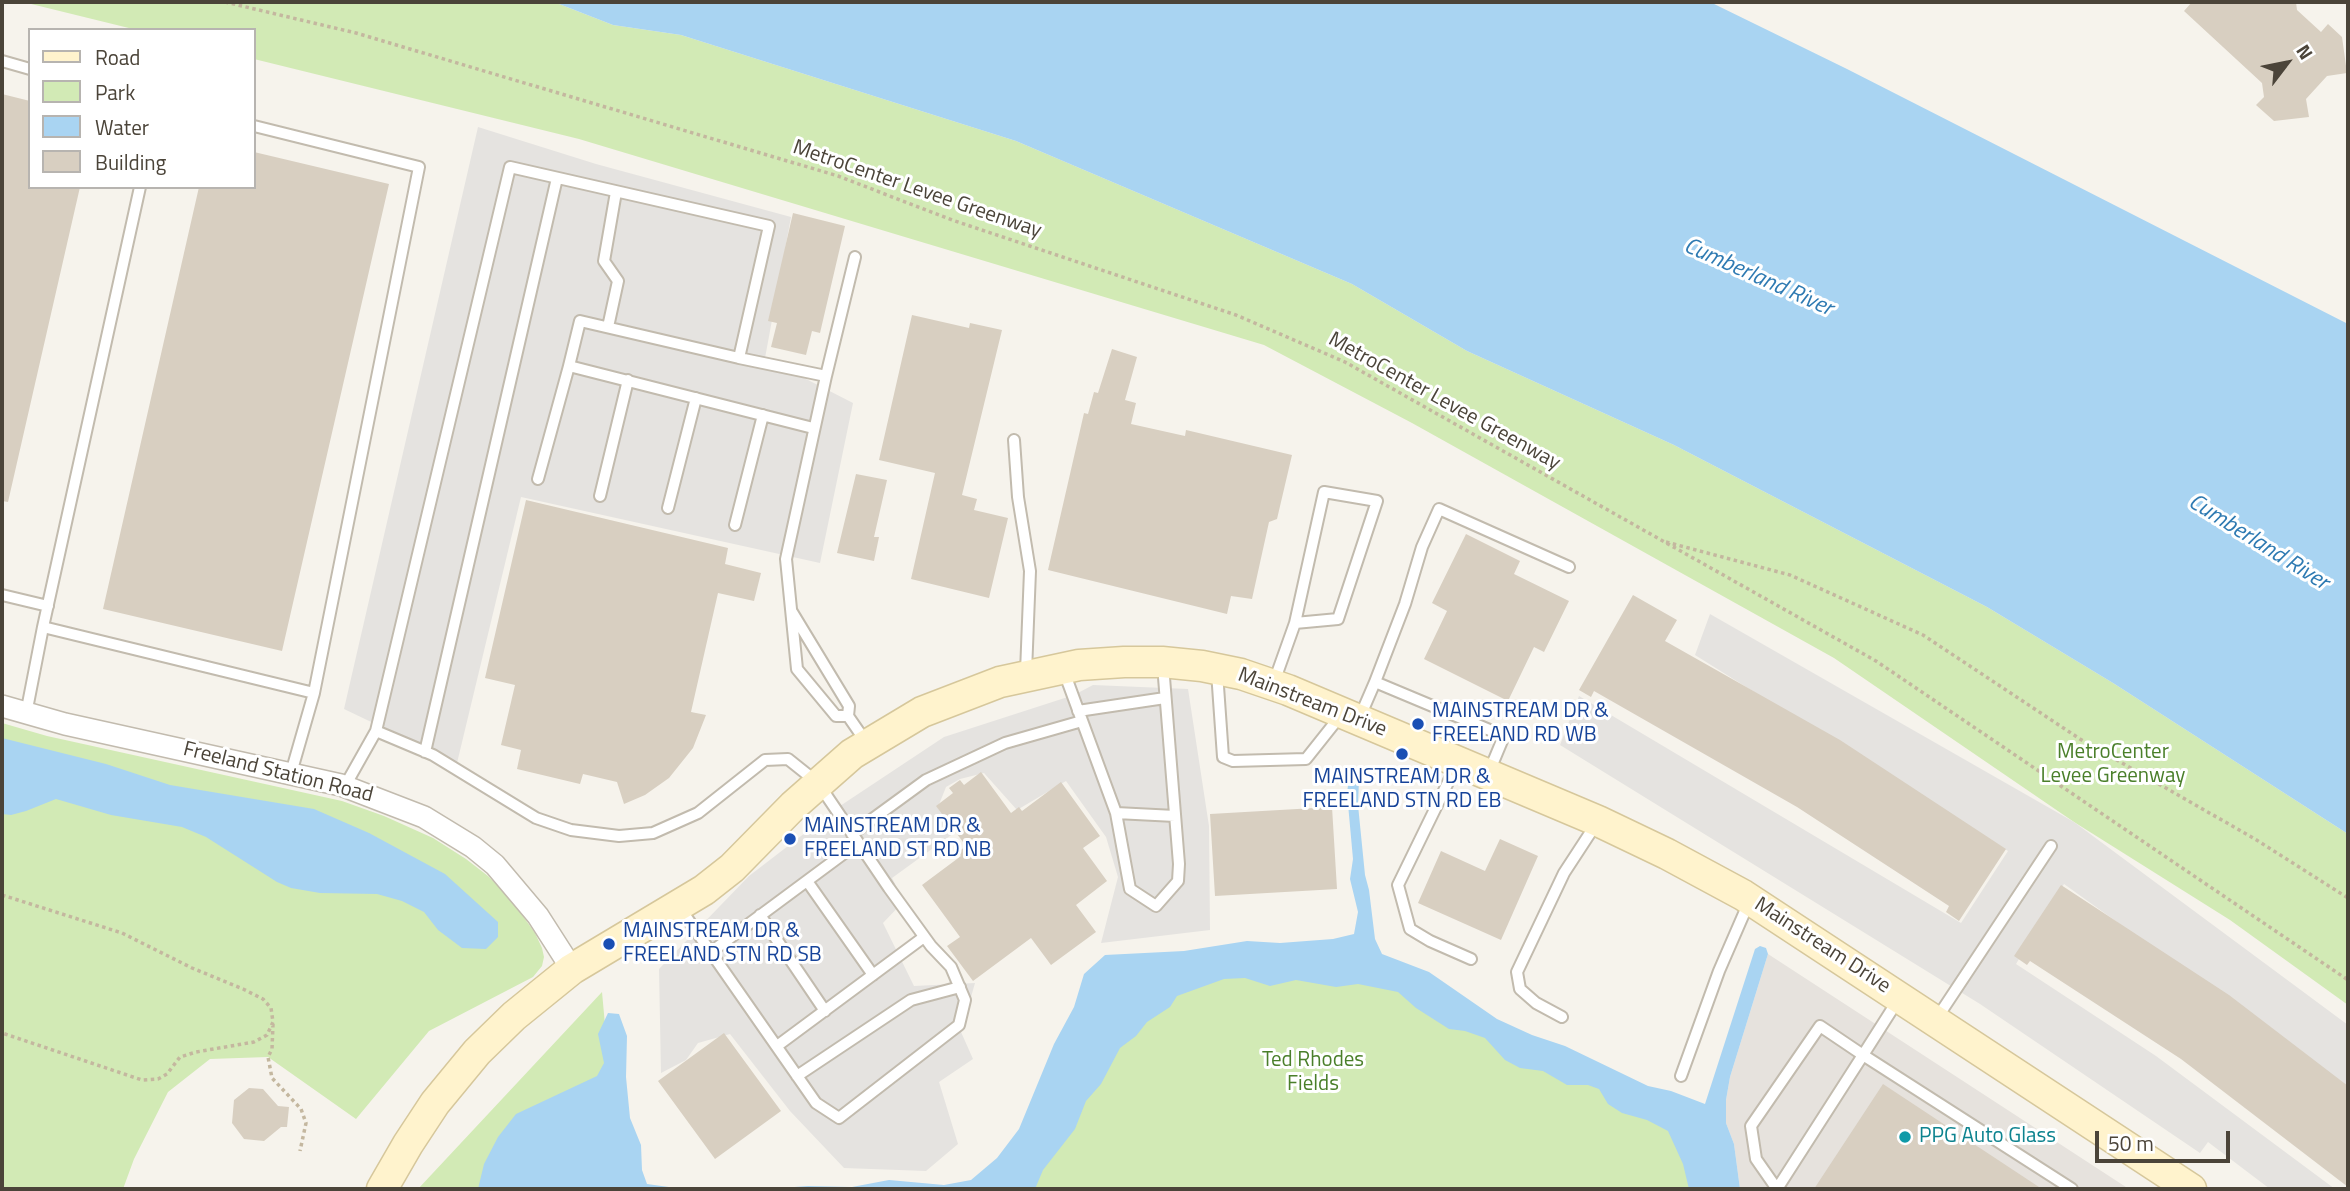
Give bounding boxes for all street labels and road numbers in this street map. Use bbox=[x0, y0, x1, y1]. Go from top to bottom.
street label: MetroCenter Levee Greenway bbox=[789, 136, 1045, 244]
street label: MetroCenter Levee Greenway bbox=[1324, 328, 1564, 476]
street label: Mainstream Drive bbox=[1234, 663, 1390, 743]
street label: Freeland Station Road bbox=[180, 737, 376, 809]
street label: Mainstream Drive bbox=[1749, 893, 1895, 999]

